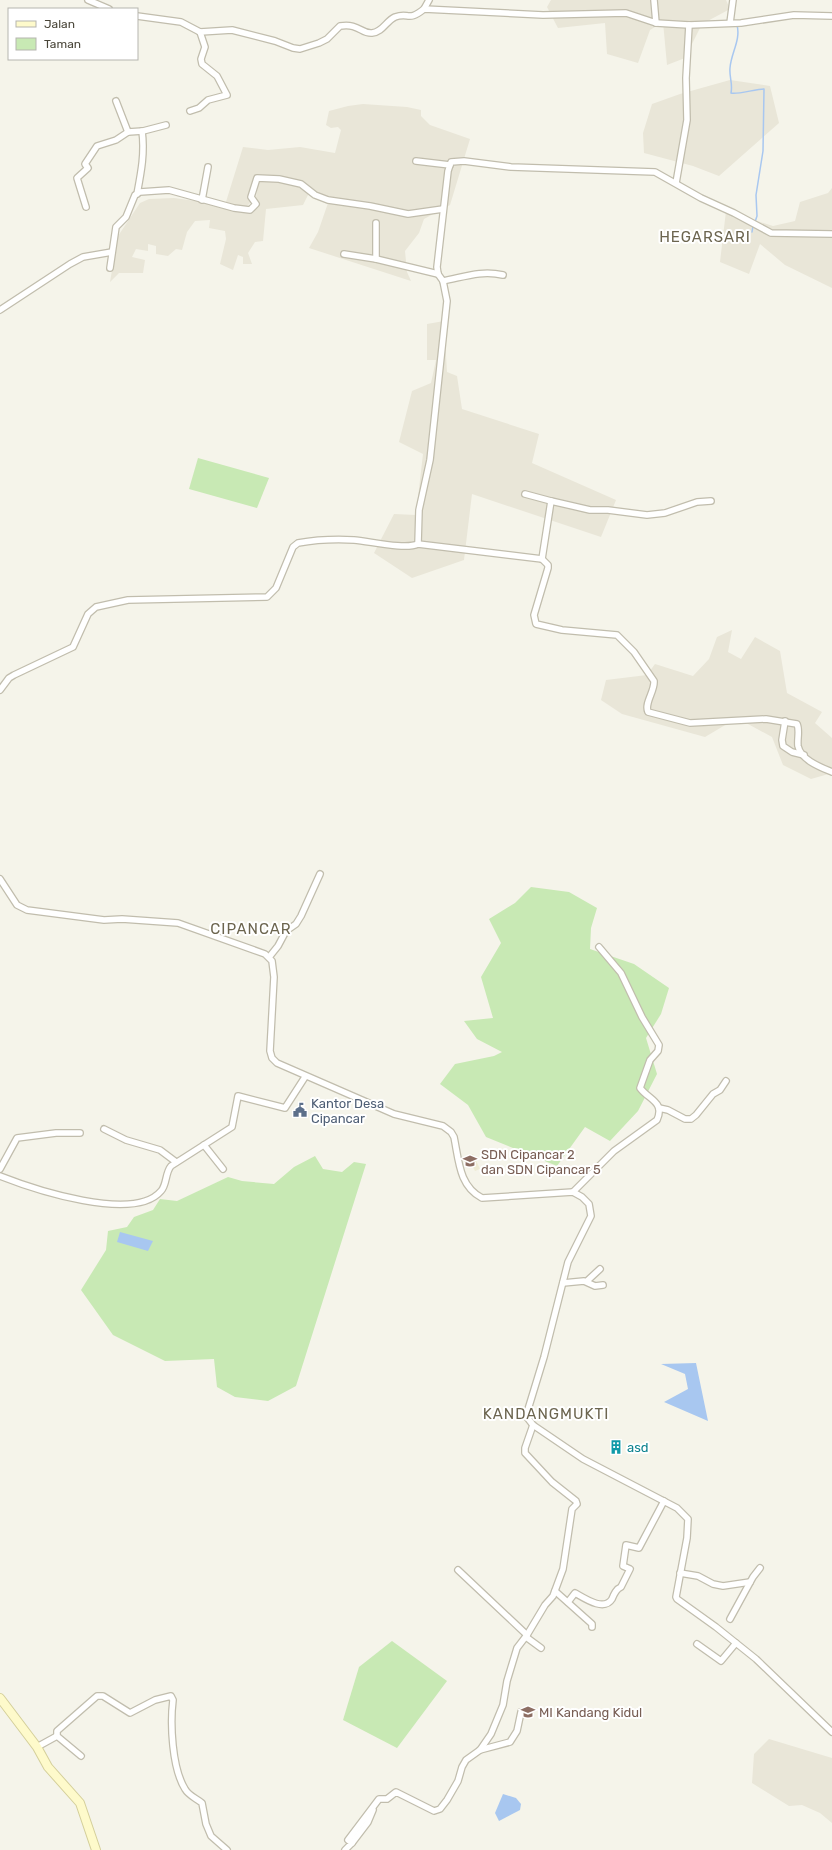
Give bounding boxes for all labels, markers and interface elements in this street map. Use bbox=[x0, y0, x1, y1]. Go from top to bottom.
legend bbox=[8, 8, 138, 60]
text: Jalan bbox=[44, 17, 75, 31]
text: Taman bbox=[44, 37, 81, 51]
district label: HEGARSARI bbox=[659, 228, 751, 246]
district label: CIPANCAR bbox=[210, 920, 292, 938]
place label: Kantor Desa Cipancar bbox=[311, 1096, 384, 1126]
public building icon: Kantor Desa Cipancar bbox=[292, 1102, 308, 1118]
place label: SDN Cipancar 2 dan SDN Cipancar 5 bbox=[481, 1147, 601, 1177]
school or university icon: SDN Cipancar 2 dan SDN Cipancar 5 bbox=[462, 1153, 478, 1169]
district label: KANDANGMUKTI bbox=[483, 1405, 609, 1423]
building icon: asd bbox=[608, 1439, 624, 1455]
place label: asd bbox=[627, 1440, 649, 1455]
school or university icon: MI Kandang Kidul bbox=[520, 1704, 536, 1720]
place label: MI Kandang Kidul bbox=[539, 1705, 642, 1721]

